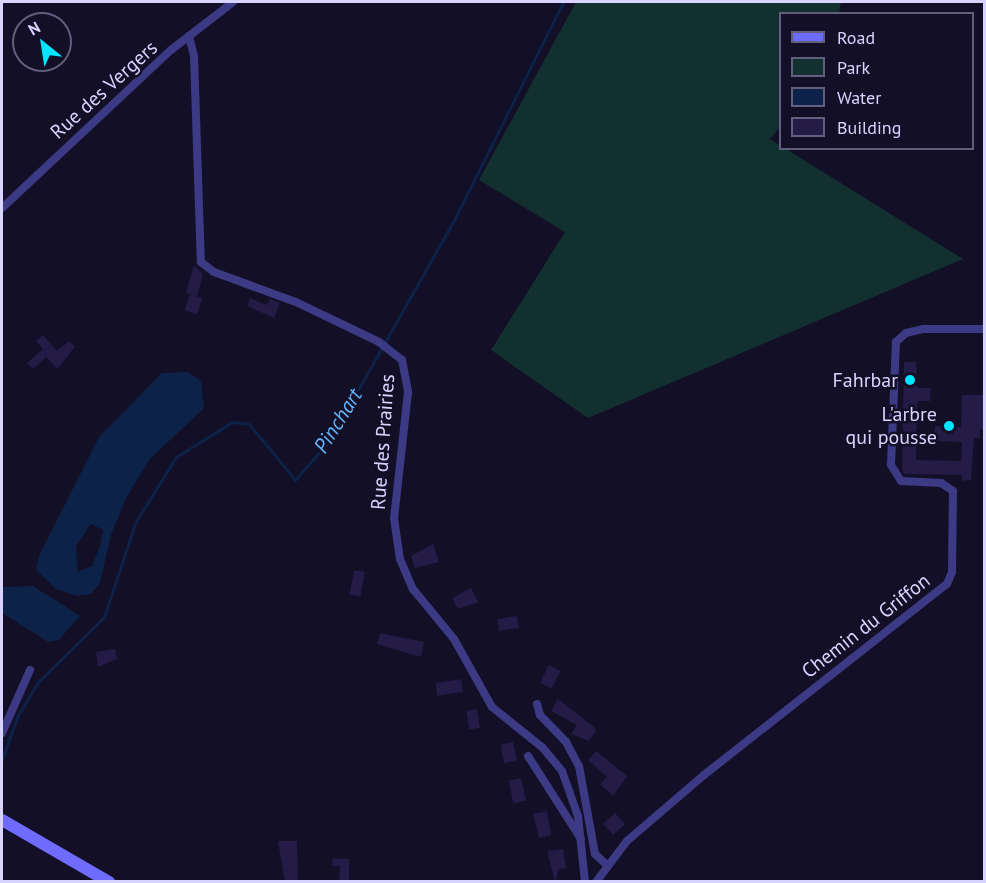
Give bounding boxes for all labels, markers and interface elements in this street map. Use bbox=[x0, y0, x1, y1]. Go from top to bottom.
north arrow bbox=[12, 12, 72, 72]
legend bbox=[779, 12, 974, 150]
text: N bbox=[24, 17, 44, 39]
text: Road bbox=[837, 26, 875, 49]
street label: Rue des Vergers bbox=[45, 36, 163, 144]
text: Park bbox=[837, 56, 870, 79]
text: Water bbox=[837, 86, 881, 109]
text: Building bbox=[837, 116, 901, 139]
place label: Fahrbar bbox=[832, 368, 898, 392]
street label: Rue des Prairies bbox=[366, 373, 400, 511]
marker: Fahrbar bbox=[903, 373, 917, 387]
water label: Pinchart bbox=[308, 384, 368, 458]
place label: L'arbre qui pousse bbox=[845, 402, 937, 449]
marker: L'arbre qui pousse bbox=[942, 419, 956, 433]
street label: Chemin du Griffon bbox=[797, 569, 935, 683]

